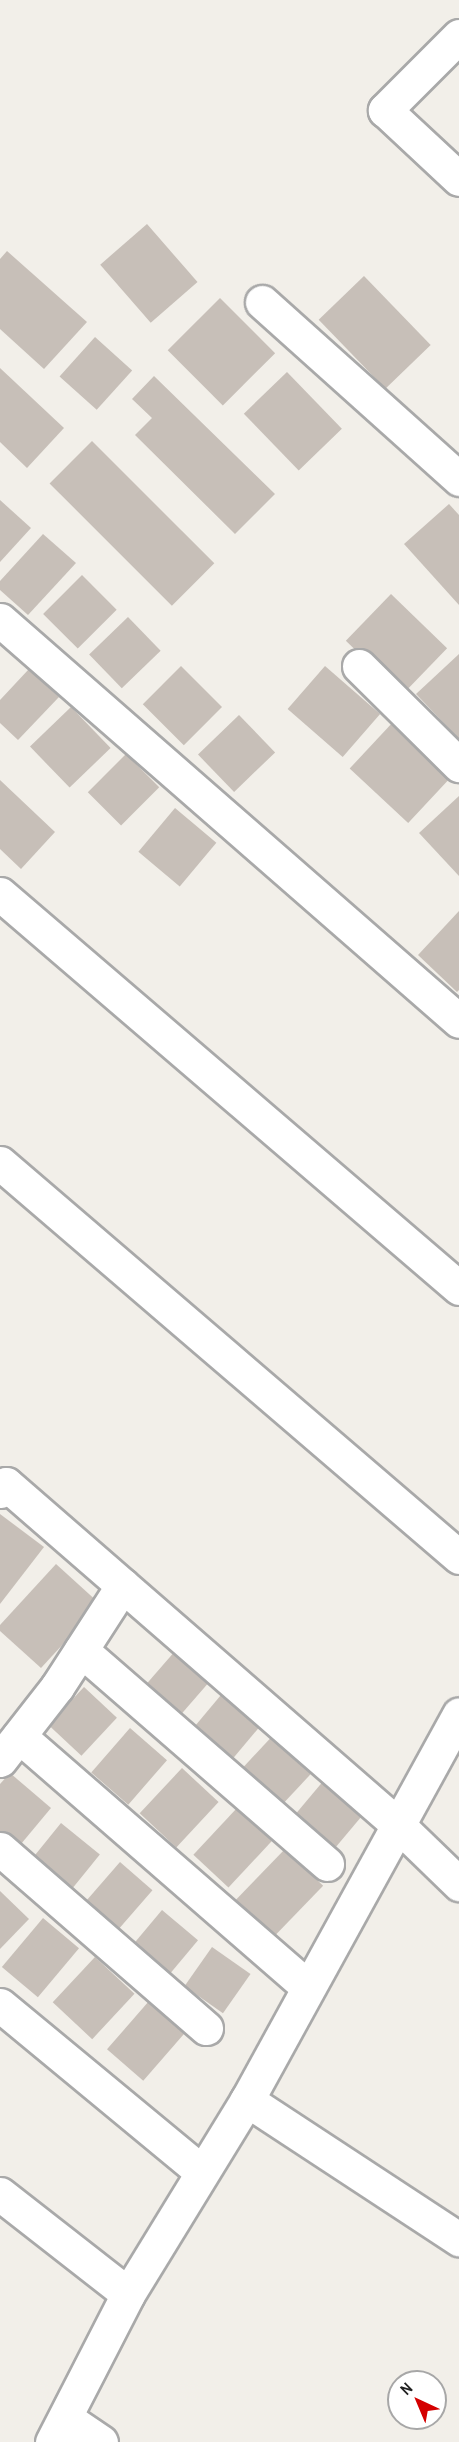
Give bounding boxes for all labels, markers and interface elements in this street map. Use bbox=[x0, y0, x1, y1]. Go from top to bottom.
north arrow bbox=[387, 2370, 447, 2430]
text: N bbox=[395, 2377, 417, 2400]

